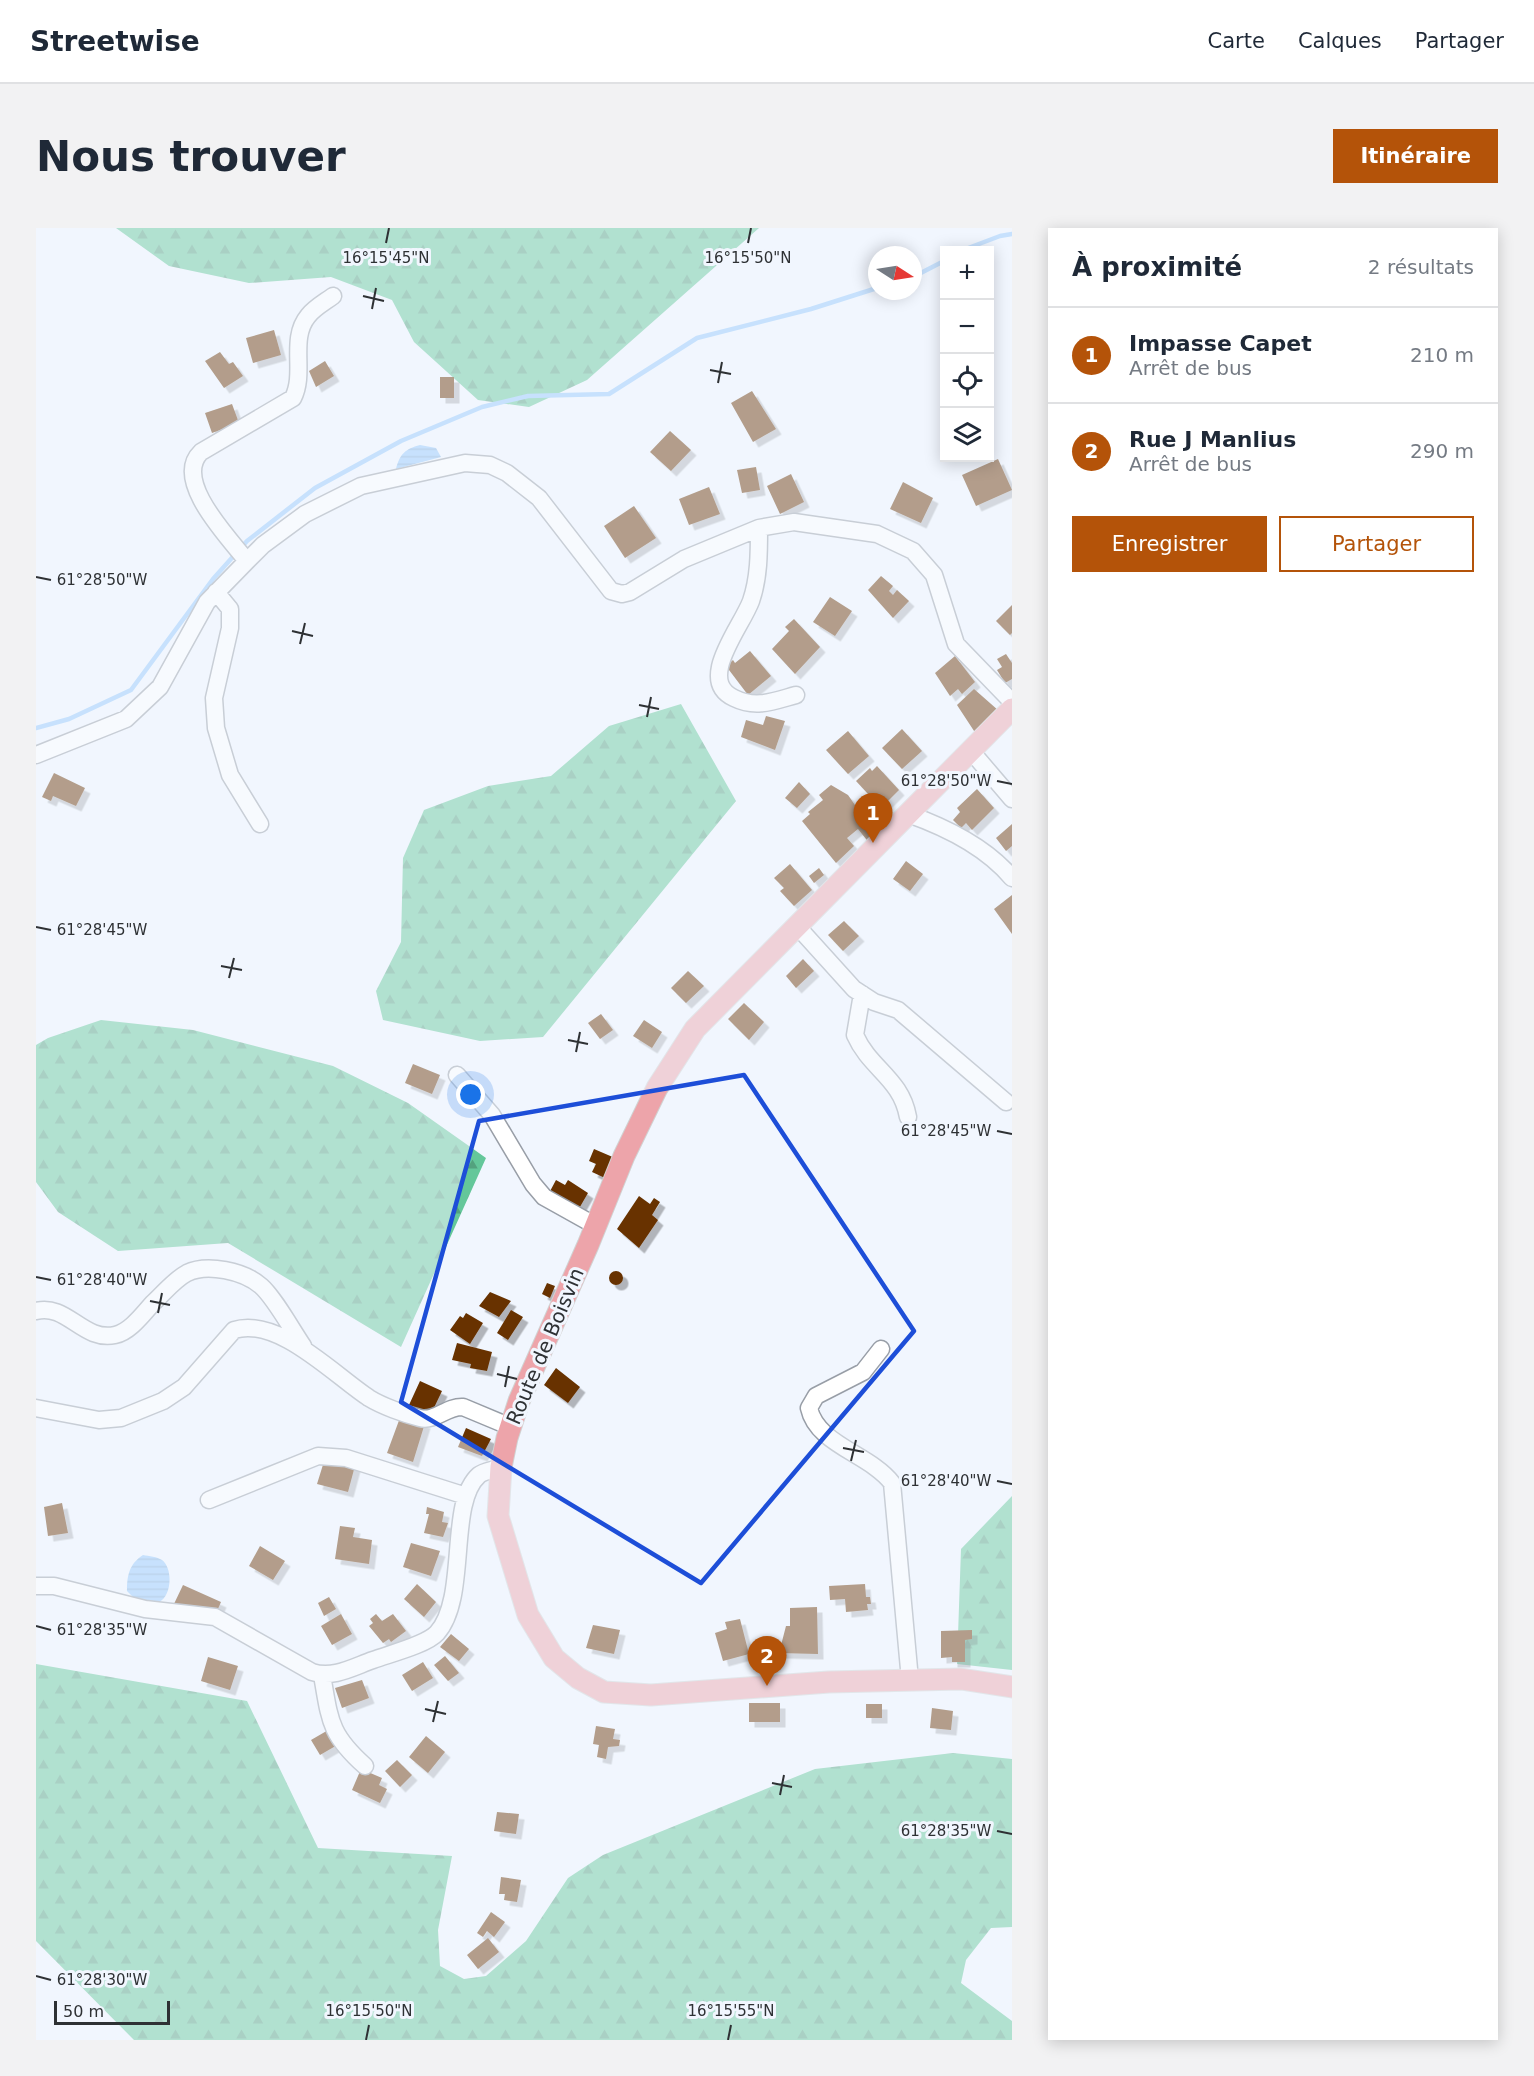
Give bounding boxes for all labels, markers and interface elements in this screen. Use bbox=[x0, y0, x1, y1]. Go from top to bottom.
text: Streetwise bbox=[30, 25, 200, 58]
text: Carte bbox=[1208, 29, 1265, 53]
text: Calques bbox=[1298, 29, 1382, 53]
text: Partager bbox=[1415, 29, 1504, 53]
button: Itinéraire bbox=[1333, 129, 1498, 183]
text: Nous trouver bbox=[36, 132, 346, 181]
north arrow bbox=[868, 246, 922, 300]
map controls bbox=[940, 246, 994, 462]
button: + bbox=[940, 246, 994, 300]
text: 16°15'45"N bbox=[342, 249, 430, 267]
text: 16°15'50"N bbox=[704, 249, 792, 267]
text: À proximité bbox=[1072, 252, 1242, 282]
text: 2 résultats bbox=[1368, 255, 1474, 279]
button: − bbox=[940, 300, 994, 354]
text: Impasse Capet bbox=[1129, 331, 1312, 356]
text: 1 bbox=[1085, 343, 1098, 367]
text: 210 m bbox=[1410, 343, 1474, 367]
button: locate bbox=[940, 354, 994, 408]
text: Arrêt de bus bbox=[1129, 356, 1252, 380]
button: layers bbox=[940, 408, 994, 462]
text: Rue J Manlius bbox=[1129, 427, 1296, 452]
text: 2 bbox=[1085, 439, 1098, 463]
text: 290 m bbox=[1410, 439, 1474, 463]
text: Arrêt de bus bbox=[1129, 452, 1252, 476]
button: Enregistrer bbox=[1072, 516, 1267, 572]
button: Partager bbox=[1279, 516, 1474, 572]
text: 61°28'50"W bbox=[57, 571, 147, 589]
text: 61°28'50"W bbox=[901, 772, 991, 790]
pin: 1 bbox=[854, 794, 892, 843]
text: 61°28'45"W bbox=[57, 921, 147, 939]
your location bbox=[456, 1080, 485, 1109]
text: 61°28'45"W bbox=[901, 1122, 991, 1140]
street label: Route de Boisvin bbox=[501, 1264, 589, 1428]
text: 61°28'40"W bbox=[57, 1271, 147, 1289]
text: 61°28'40"W bbox=[901, 1472, 991, 1490]
text: 61°28'35"W bbox=[57, 1621, 147, 1639]
pin: 2 bbox=[748, 1636, 786, 1686]
text: 61°28'35"W bbox=[901, 1822, 991, 1840]
text: 61°28'30"W bbox=[57, 1971, 147, 1989]
scale bar bbox=[54, 1998, 170, 2026]
text: 50 m bbox=[63, 2002, 104, 2021]
text: 16°15'50"N bbox=[325, 2002, 413, 2020]
text: 16°15'55"N bbox=[687, 2002, 775, 2020]

